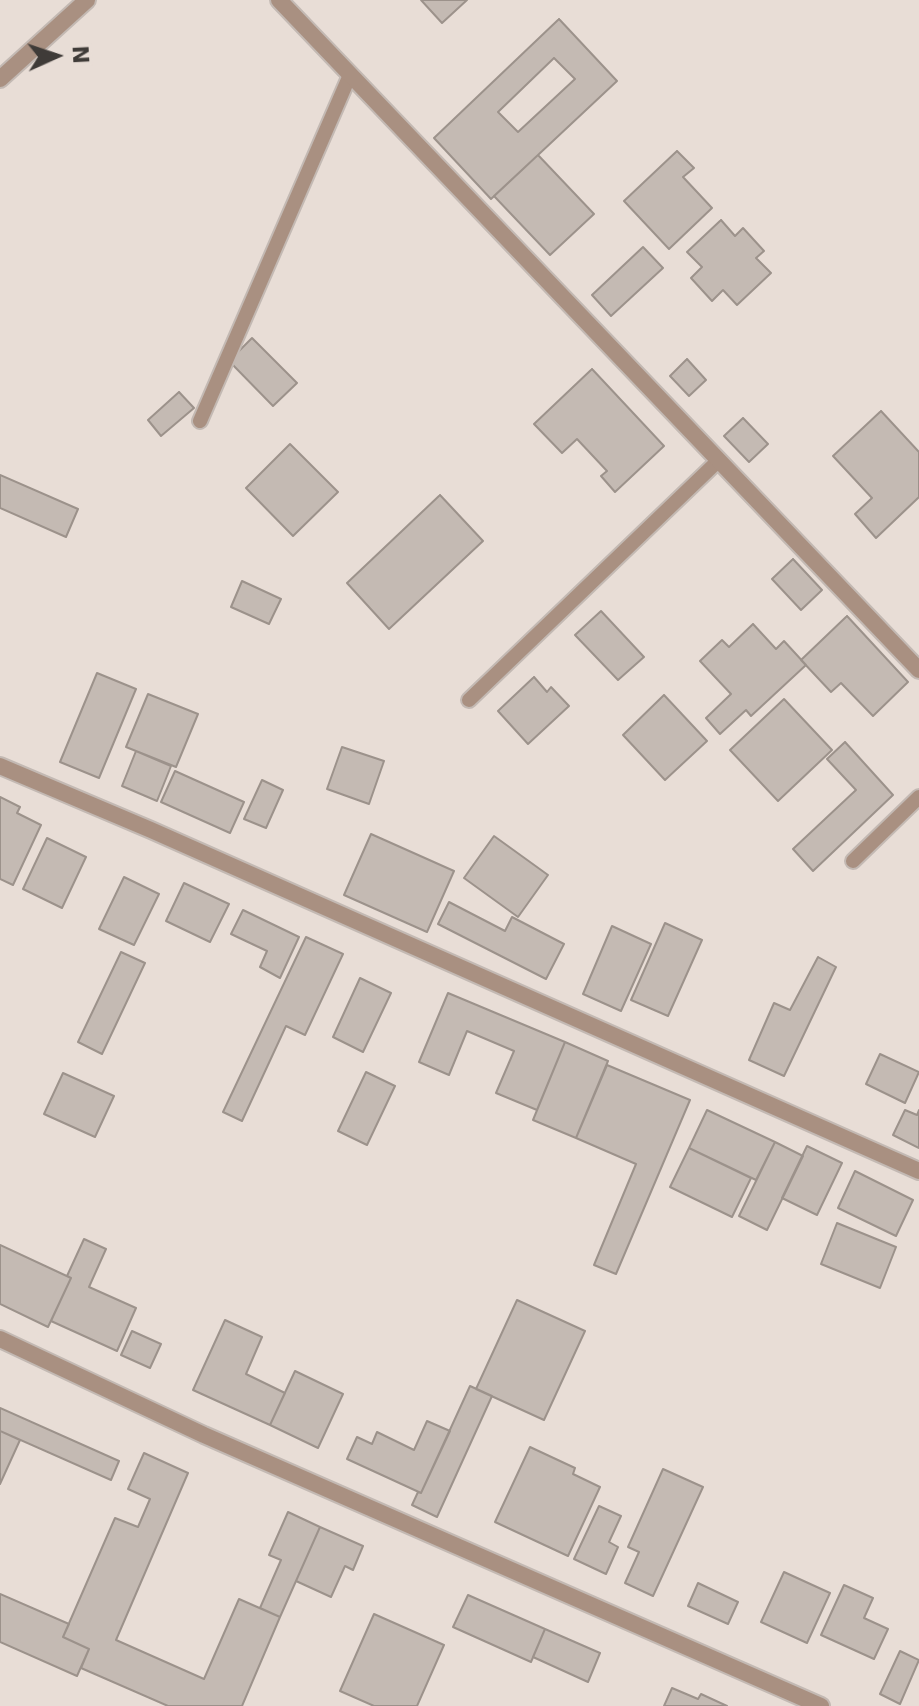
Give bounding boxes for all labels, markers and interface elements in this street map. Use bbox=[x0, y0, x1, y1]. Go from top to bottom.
north arrow bbox=[16, 16, 96, 96]
text: N bbox=[68, 45, 93, 65]

